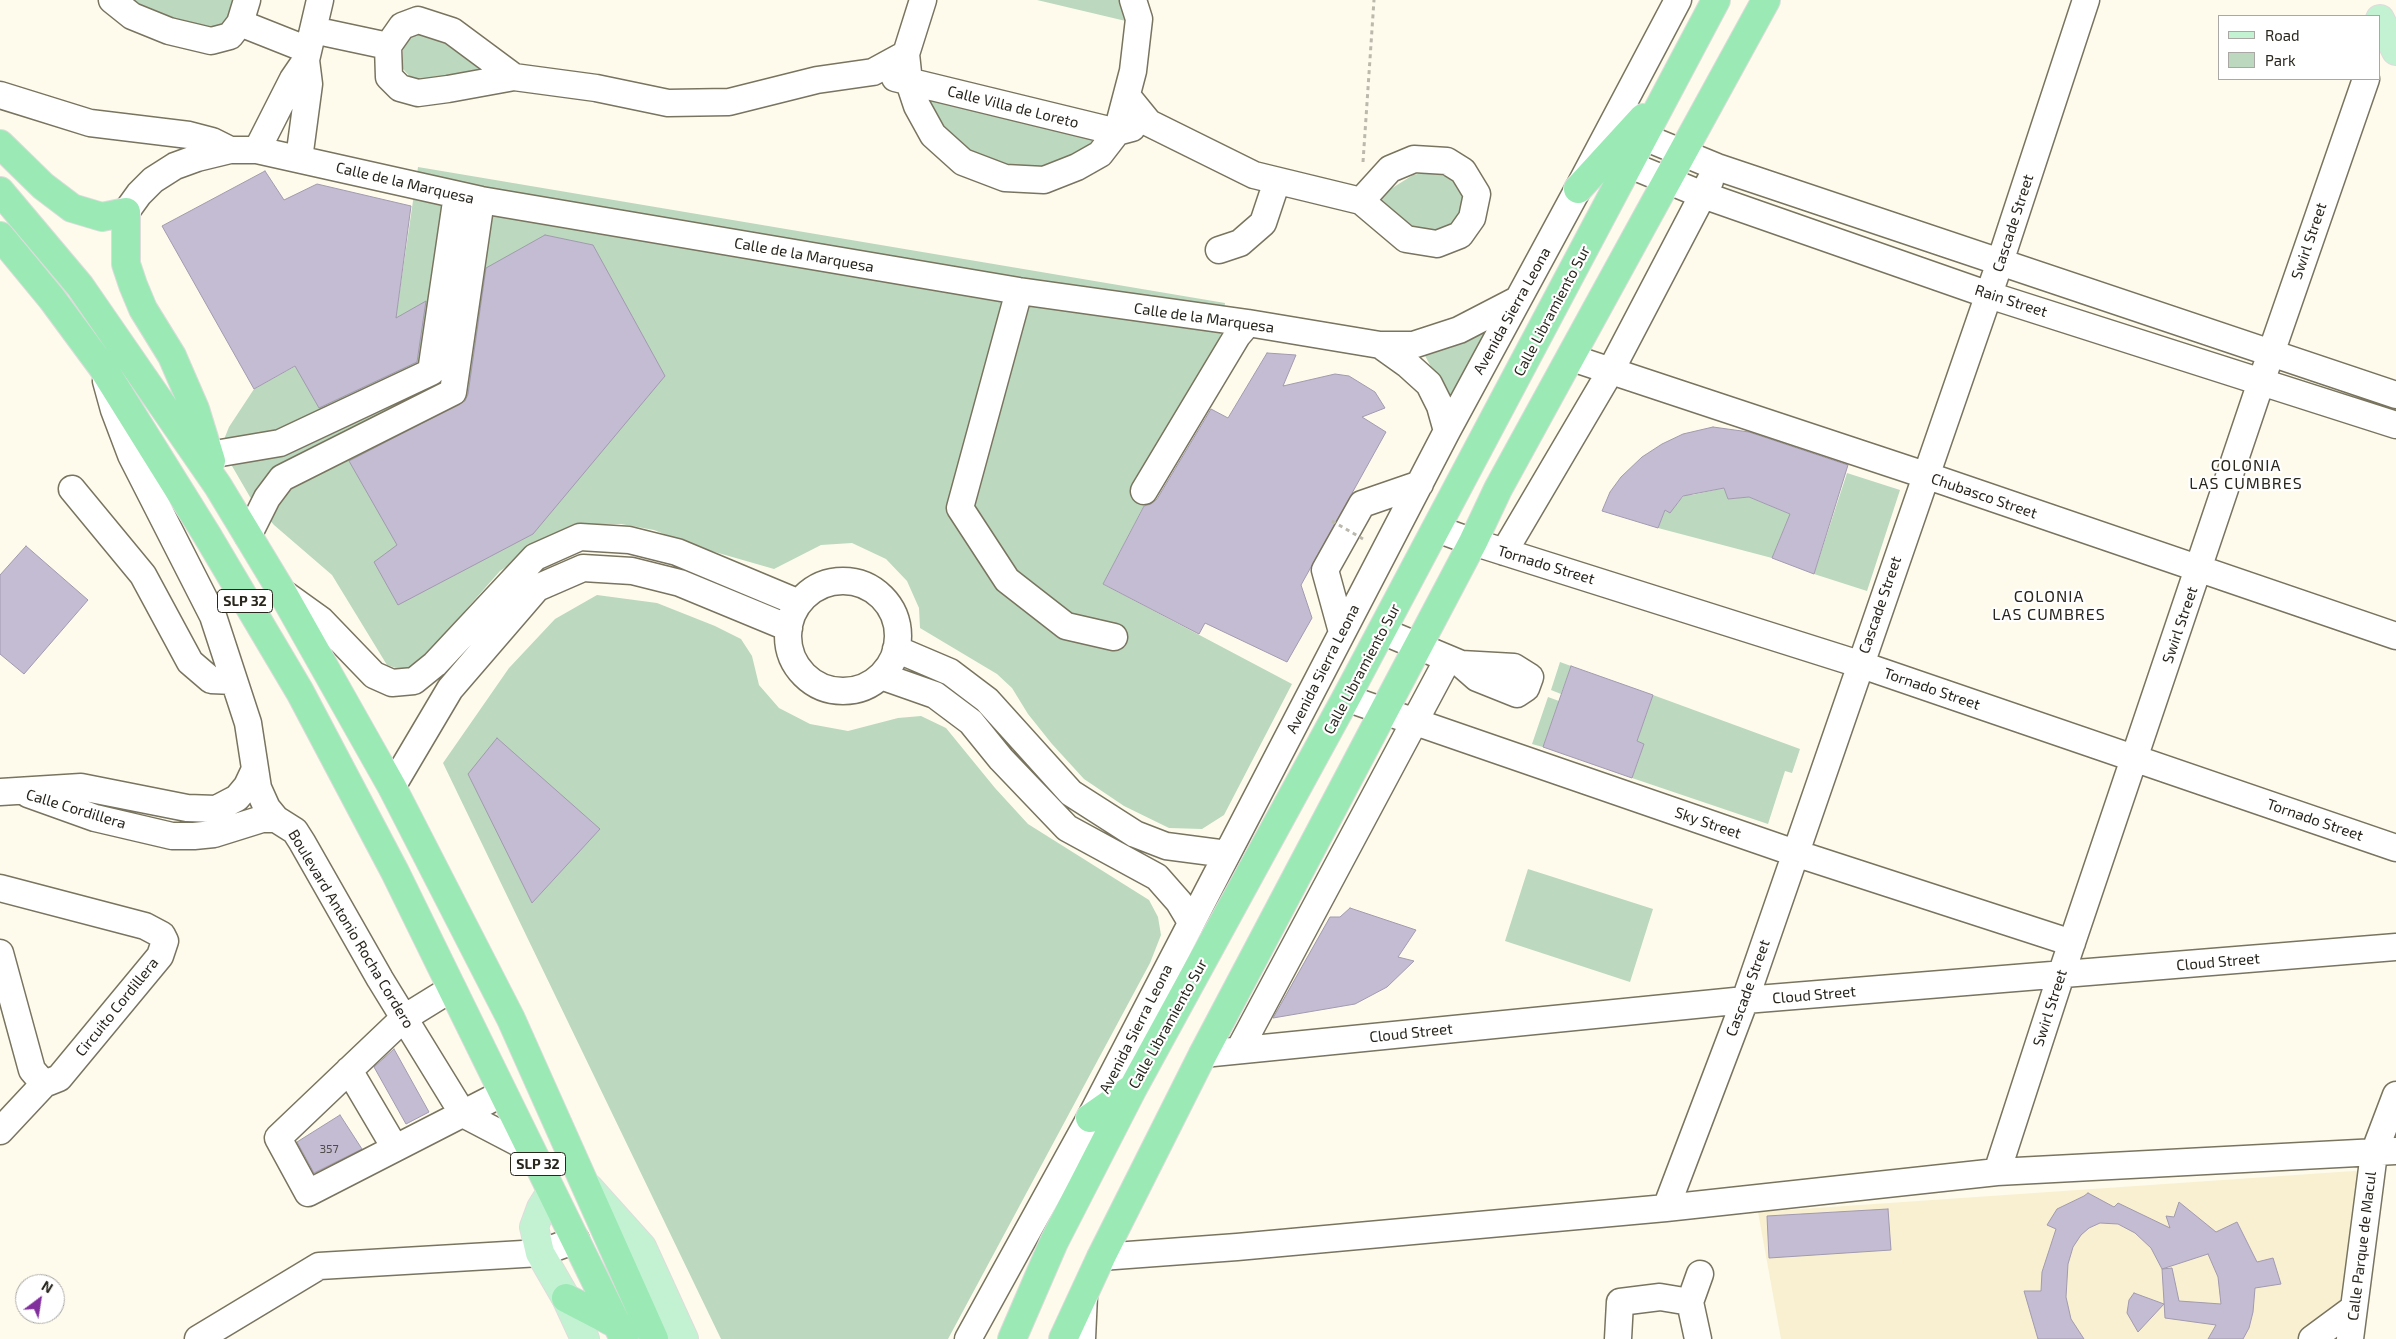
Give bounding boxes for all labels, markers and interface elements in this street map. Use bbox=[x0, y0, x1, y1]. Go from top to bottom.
legend bbox=[2218, 15, 2381, 80]
text: Road bbox=[2265, 26, 2300, 44]
text: Park bbox=[2265, 51, 2296, 69]
street label: Calle Villa de Loreto bbox=[945, 82, 1081, 132]
street label: Calle de la Marquesa bbox=[334, 158, 476, 208]
street label: Cascade Street bbox=[1989, 172, 2037, 274]
street label: Swirl Street bbox=[2287, 200, 2331, 282]
street label: Calle de la Marquesa bbox=[733, 234, 875, 276]
street label: Calle Libramiento Sur bbox=[1510, 243, 1594, 379]
street label: Avenida Sierra Leona bbox=[1470, 244, 1554, 378]
street label: Rain Street bbox=[1973, 281, 2049, 321]
street label: Calle de la Marquesa bbox=[1133, 299, 1275, 337]
district label: COLONIA LAS CUMBRES bbox=[2188, 456, 2304, 494]
street label: Chubasco Street bbox=[1929, 469, 2039, 523]
street label: Tornado Street bbox=[1495, 542, 1597, 588]
street label: Cascade Street bbox=[1855, 554, 1905, 656]
street label: Swirl Street bbox=[2158, 584, 2202, 666]
district label: COLONIA LAS CUMBRES bbox=[1991, 587, 2107, 625]
road number: SLP 32 bbox=[218, 590, 272, 612]
street label: Avenida Sierra Leona bbox=[1283, 601, 1363, 737]
street label: Calle Libramiento Sur bbox=[1320, 601, 1404, 737]
street label: Tornado Street bbox=[1881, 664, 1983, 714]
street label: Calle Cordillera bbox=[24, 785, 128, 833]
street label: Tornado Street bbox=[2264, 795, 2366, 845]
street label: Sky Street bbox=[1672, 803, 1744, 843]
street label: Boulevard Antonio Rocha Cordero bbox=[284, 826, 418, 1032]
street label: Cascade Street bbox=[1722, 937, 1774, 1039]
street label: Cloud Street bbox=[2176, 949, 2260, 975]
street label: Circuito Cordillera bbox=[72, 954, 162, 1060]
street label: Calle Libramiento Sur bbox=[1125, 956, 1211, 1092]
street label: Avenida Sierra Leona bbox=[1096, 961, 1176, 1097]
street label: Swirl Street bbox=[2029, 967, 2071, 1049]
street label: Cloud Street bbox=[1772, 982, 1856, 1008]
street label: Cloud Street bbox=[1368, 1020, 1454, 1046]
house number: 357 bbox=[319, 1142, 339, 1156]
road number: SLP 32 bbox=[510, 1152, 566, 1176]
street label: Calle Parque de Macul bbox=[2344, 1170, 2380, 1322]
north arrow bbox=[15, 1274, 65, 1324]
text: N bbox=[39, 1277, 56, 1296]

